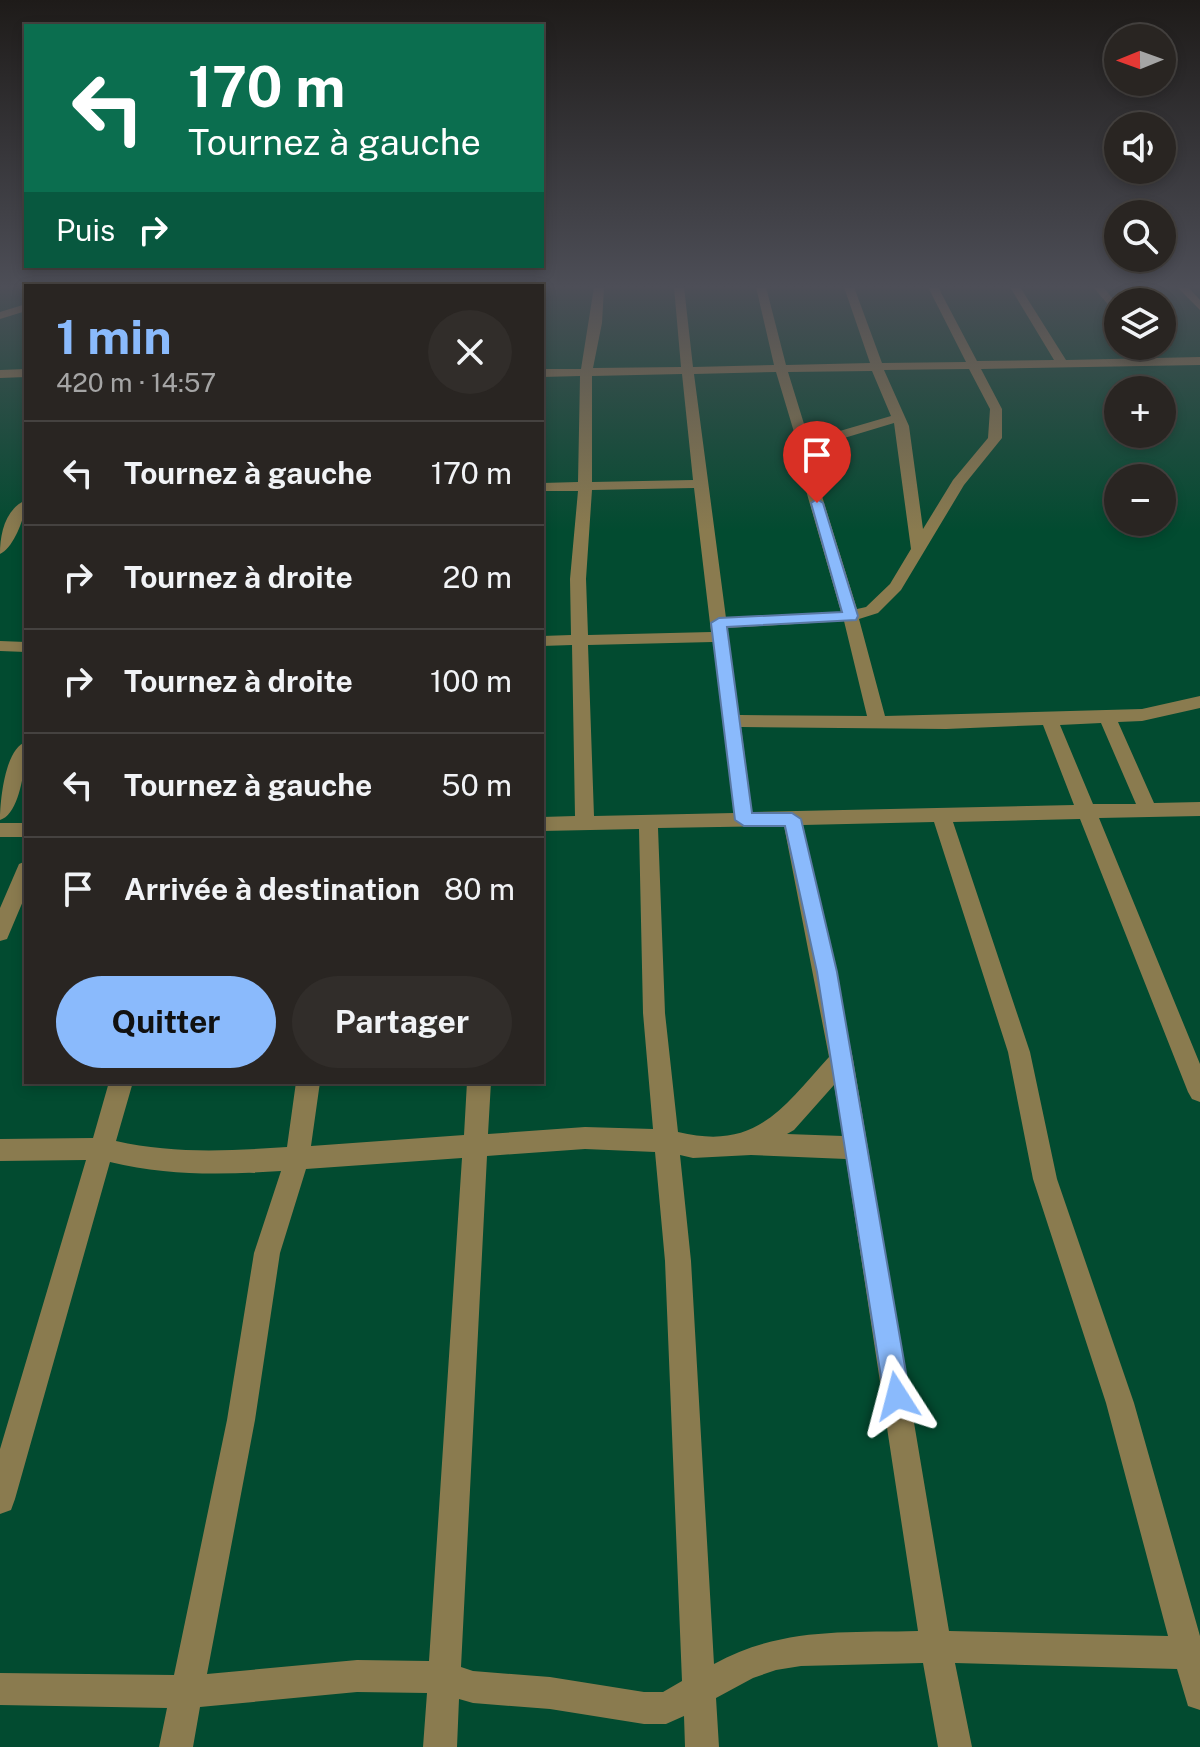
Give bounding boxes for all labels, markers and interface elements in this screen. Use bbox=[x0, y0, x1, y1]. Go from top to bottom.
north arrow bbox=[1104, 24, 1176, 96]
map controls bbox=[1104, 24, 1176, 536]
text: 170 m bbox=[188, 54, 345, 120]
icon: left bbox=[56, 56, 160, 160]
button: sound bbox=[1104, 112, 1176, 184]
text: Tournez à gauche bbox=[188, 121, 481, 163]
button: search bbox=[1104, 200, 1176, 272]
icon: right bbox=[131, 208, 175, 252]
text: Puis bbox=[56, 212, 115, 248]
button: layers bbox=[1104, 288, 1176, 360]
text: 1 min bbox=[56, 308, 172, 365]
button: close bbox=[428, 310, 512, 394]
text: 420 m · 14:57 bbox=[56, 367, 216, 398]
button: + bbox=[1104, 376, 1176, 448]
pin bbox=[783, 421, 851, 503]
icon: arrive bbox=[795, 433, 839, 477]
icon: left bbox=[56, 451, 100, 495]
text: Tournez à gauche bbox=[124, 455, 372, 491]
text: 170 m bbox=[431, 455, 512, 491]
button: − bbox=[1104, 464, 1176, 536]
icon: right bbox=[56, 555, 100, 599]
text: Tournez à droite bbox=[124, 559, 353, 595]
text: 20 m bbox=[443, 559, 512, 595]
icon: right bbox=[56, 659, 100, 703]
text: Tournez à droite bbox=[124, 663, 353, 699]
text: 100 m bbox=[430, 663, 512, 699]
icon: left bbox=[56, 763, 100, 807]
text: Tournez à gauche bbox=[124, 767, 372, 803]
text: 50 m bbox=[441, 767, 512, 803]
icon: arrive bbox=[56, 867, 100, 911]
text: Arrivée à destination bbox=[124, 871, 420, 907]
text: 80 m bbox=[444, 871, 515, 907]
button: Quitter bbox=[56, 976, 276, 1068]
button: Partager bbox=[292, 976, 512, 1068]
position arrow bbox=[855, 1354, 939, 1438]

